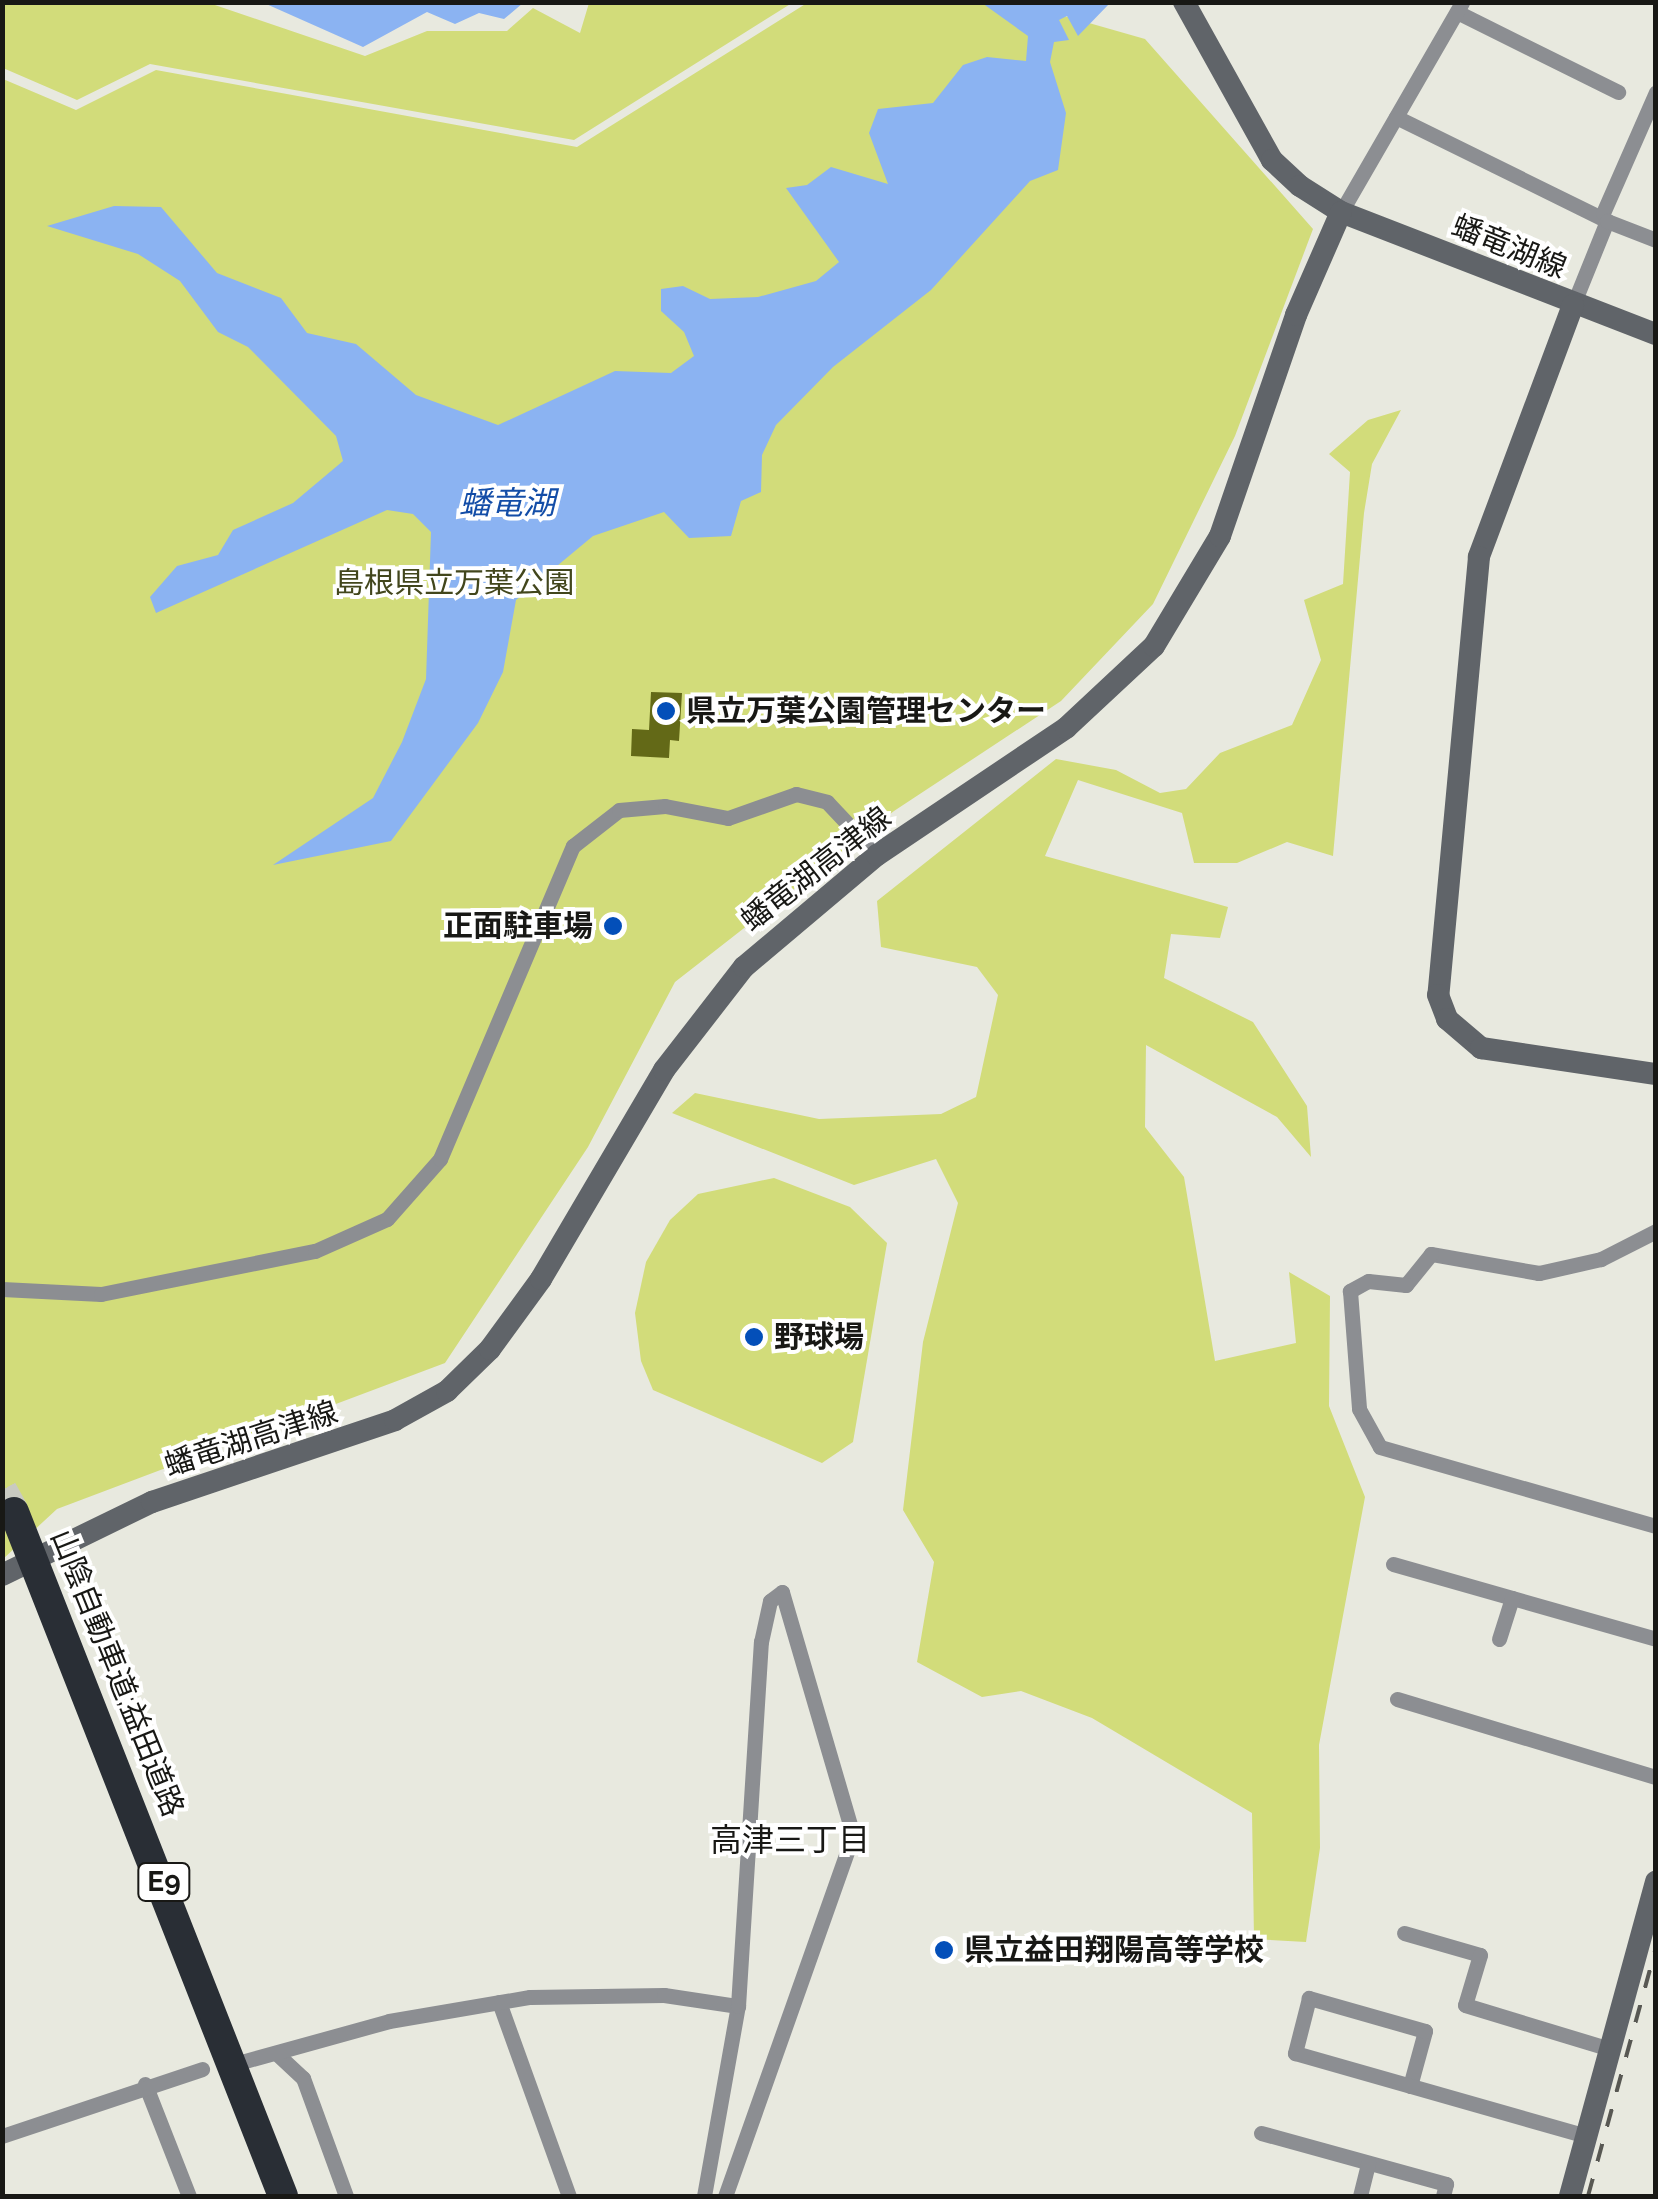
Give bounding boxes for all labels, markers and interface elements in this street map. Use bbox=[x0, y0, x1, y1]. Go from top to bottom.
street label: 蟠竜湖線 bbox=[1447, 208, 1571, 286]
water label: 蟠竜湖 bbox=[459, 484, 555, 522]
park label: 島根県立万葉公園 bbox=[334, 565, 574, 601]
place label: 県立万葉公園管理センター bbox=[686, 693, 1046, 729]
marker: 県立万葉公園管理センター bbox=[655, 700, 677, 722]
street label: 蟠竜湖高津線 bbox=[734, 799, 898, 939]
place label: 正面駐車場 bbox=[443, 908, 593, 944]
marker: 正面駐車場 bbox=[602, 915, 624, 937]
place label: 野球場 bbox=[774, 1319, 864, 1355]
marker: 野球場 bbox=[743, 1326, 765, 1348]
street label: 蟠竜湖高津線 bbox=[160, 1394, 342, 1484]
street label: 山陰自動車道;益田道路 bbox=[43, 1524, 191, 1822]
district label: 高津三丁目 bbox=[710, 1821, 870, 1859]
road number: E9 bbox=[136, 1859, 192, 1905]
place label: 県立益田翔陽高等学校 bbox=[964, 1932, 1264, 1968]
marker: 県立益田翔陽高等学校 bbox=[933, 1939, 955, 1961]

